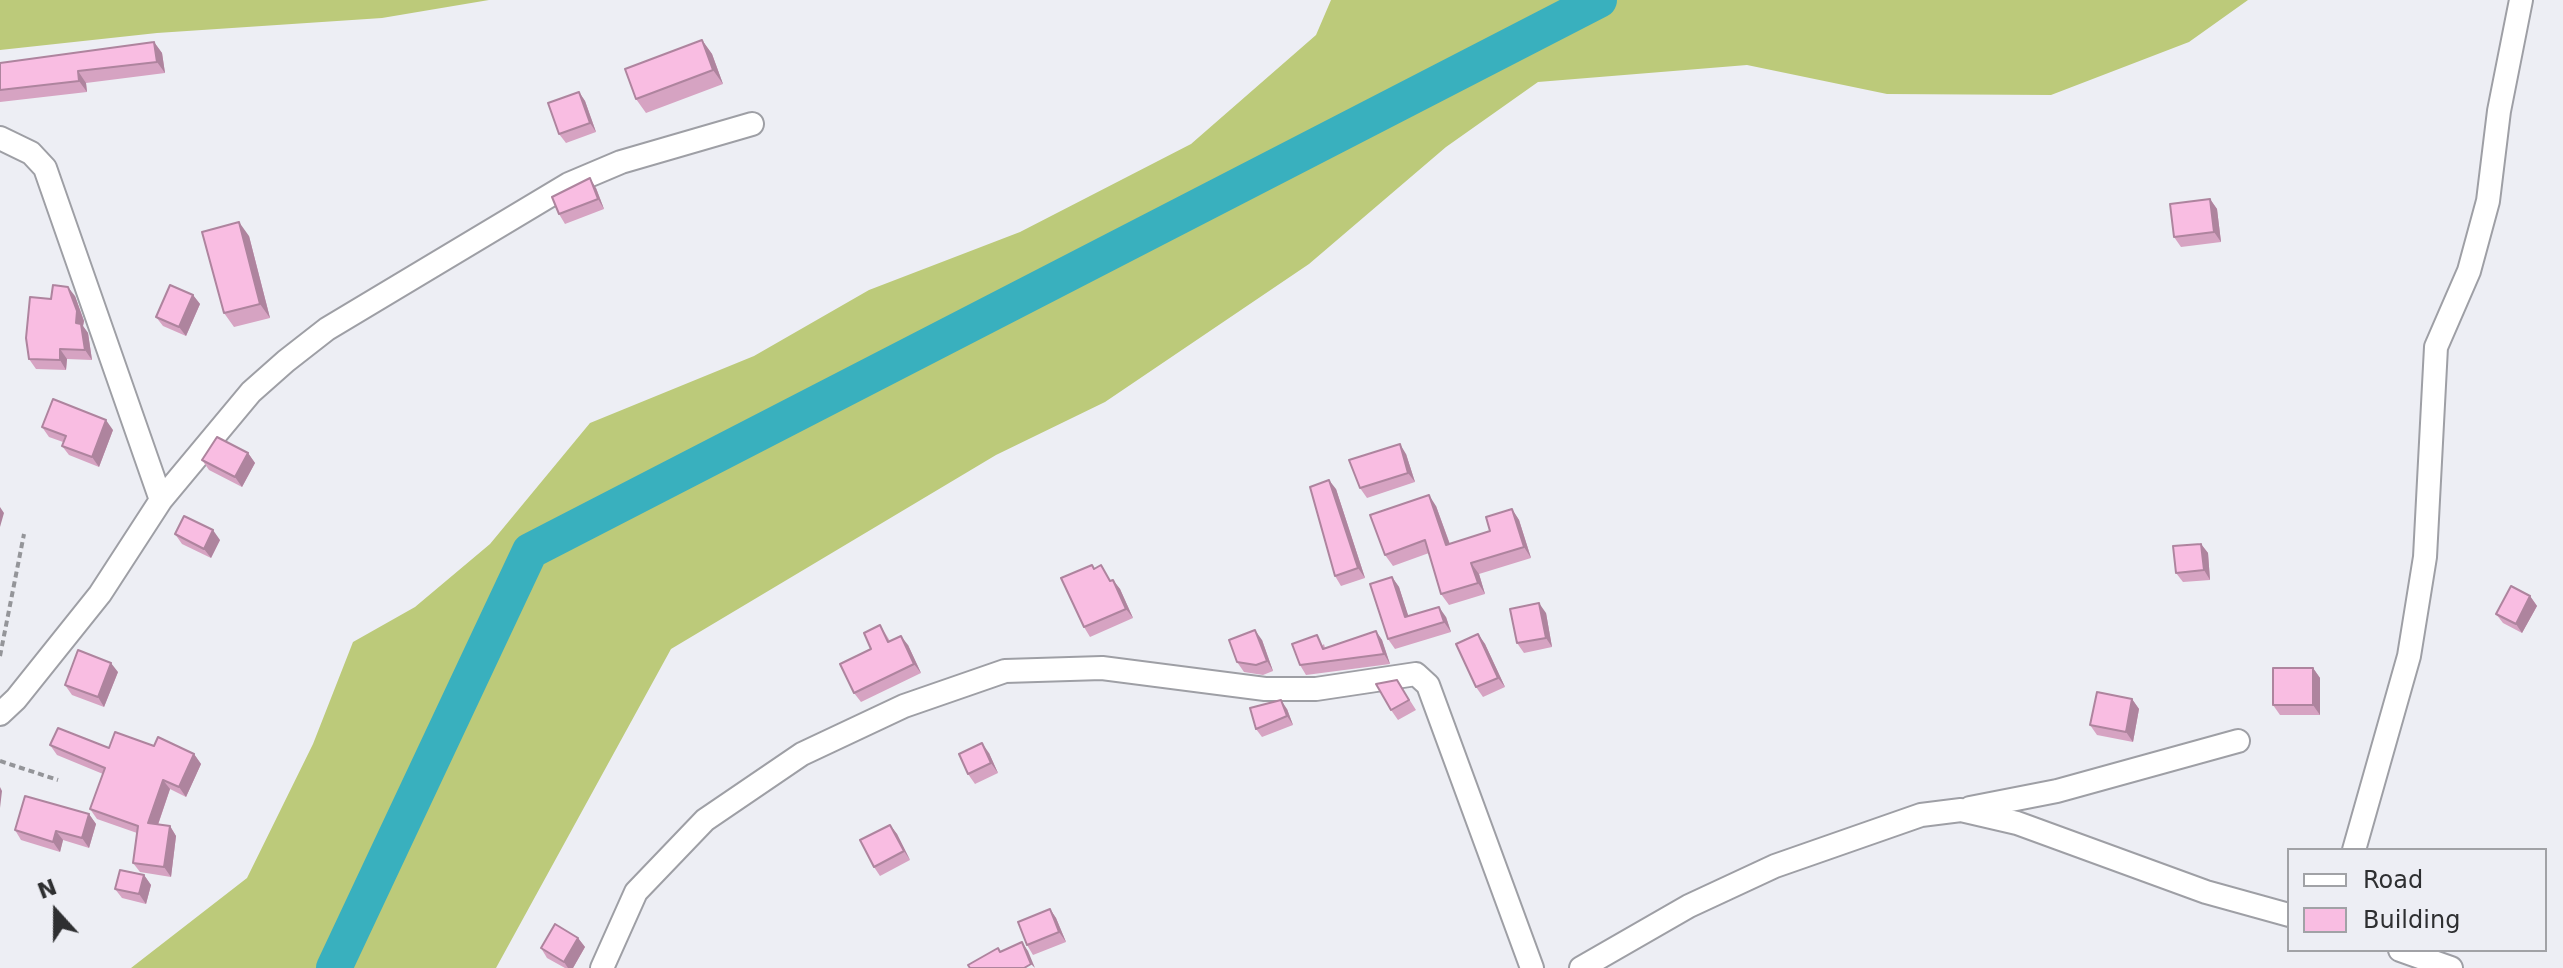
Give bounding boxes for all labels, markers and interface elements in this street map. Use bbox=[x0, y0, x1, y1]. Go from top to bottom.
legend bbox=[2287, 848, 2547, 952]
text: Road bbox=[2363, 866, 2423, 894]
north arrow bbox=[16, 872, 96, 952]
text: N bbox=[34, 874, 60, 904]
text: Building bbox=[2363, 906, 2460, 934]

